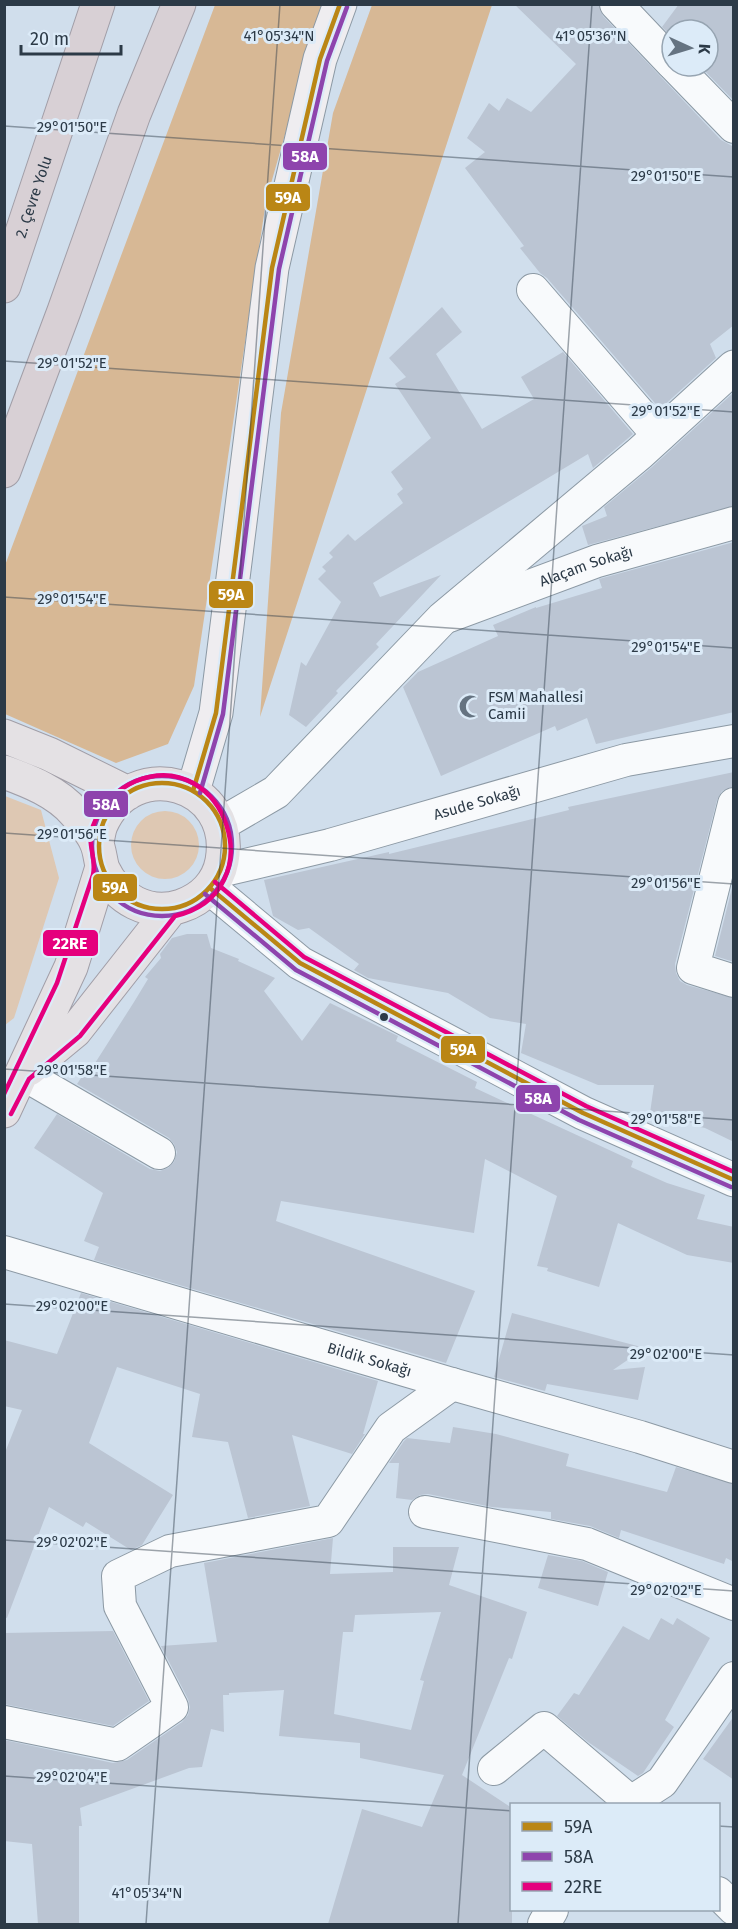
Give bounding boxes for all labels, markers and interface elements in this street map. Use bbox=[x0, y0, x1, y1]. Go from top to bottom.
scale bar bbox=[21, 18, 122, 56]
north arrow bbox=[660, 18, 720, 78]
text: 41°05'34"N bbox=[243, 27, 315, 45]
text: 41°05'36"N bbox=[555, 27, 627, 45]
text: 20 m bbox=[30, 28, 69, 50]
text: K bbox=[695, 43, 714, 56]
text: 29°01'50"E bbox=[37, 118, 107, 136]
line badge: 58A bbox=[282, 142, 328, 171]
text: 58A bbox=[291, 147, 319, 166]
street label: 2. Çevre Yolu bbox=[12, 153, 56, 240]
text: 29°01'50"E bbox=[631, 167, 701, 185]
line badge: 59A bbox=[265, 183, 311, 212]
text: 59A bbox=[275, 188, 302, 207]
text: 29°01'52"E bbox=[37, 354, 107, 372]
text: 29°01'52"E bbox=[631, 402, 701, 420]
street label: Alaçam Sokağı bbox=[537, 542, 635, 591]
line badge: 59A bbox=[208, 580, 254, 609]
text: 59A bbox=[218, 585, 245, 604]
text: 29°01'54"E bbox=[37, 590, 107, 608]
text: 29°01'54"E bbox=[631, 638, 701, 656]
place label: FSM Mahallesi Camii bbox=[488, 688, 584, 723]
mosque icon: FSM Mahallesi Camii bbox=[457, 693, 483, 719]
street label: Asude Sokağı bbox=[431, 782, 523, 824]
line badge: 58A bbox=[83, 790, 129, 818]
text: 58A bbox=[92, 795, 120, 814]
text: 29°01'56"E bbox=[37, 825, 107, 843]
line badge: 59A bbox=[92, 873, 138, 902]
text: 29°01'56"E bbox=[631, 874, 701, 892]
text: 59A bbox=[102, 878, 129, 897]
line badge: 22RE bbox=[42, 929, 99, 957]
text: 22RE bbox=[53, 934, 87, 953]
unlabelled marker bbox=[378, 1011, 390, 1023]
line badge: 59A bbox=[440, 1035, 486, 1064]
text: 59A bbox=[450, 1040, 477, 1059]
text: 29°01'58"E bbox=[37, 1061, 107, 1079]
line badge: 58A bbox=[515, 1084, 561, 1113]
text: 58A bbox=[524, 1089, 552, 1108]
text: 29°01'58"E bbox=[631, 1110, 701, 1128]
text: 29°02'00"E bbox=[36, 1297, 108, 1315]
street label: Bildik Sokağı bbox=[325, 1339, 414, 1381]
text: 29°02'00"E bbox=[630, 1345, 702, 1363]
text: 29°02'02"E bbox=[36, 1533, 108, 1551]
text: 29°02'02"E bbox=[630, 1581, 702, 1599]
text: 29°02'04"E bbox=[36, 1768, 108, 1786]
legend bbox=[510, 1803, 720, 1911]
text: 59A bbox=[564, 1816, 593, 1838]
text: 58A bbox=[564, 1846, 594, 1868]
text: 22RE bbox=[564, 1876, 602, 1898]
text: 41°05'34"N bbox=[111, 1884, 183, 1902]

